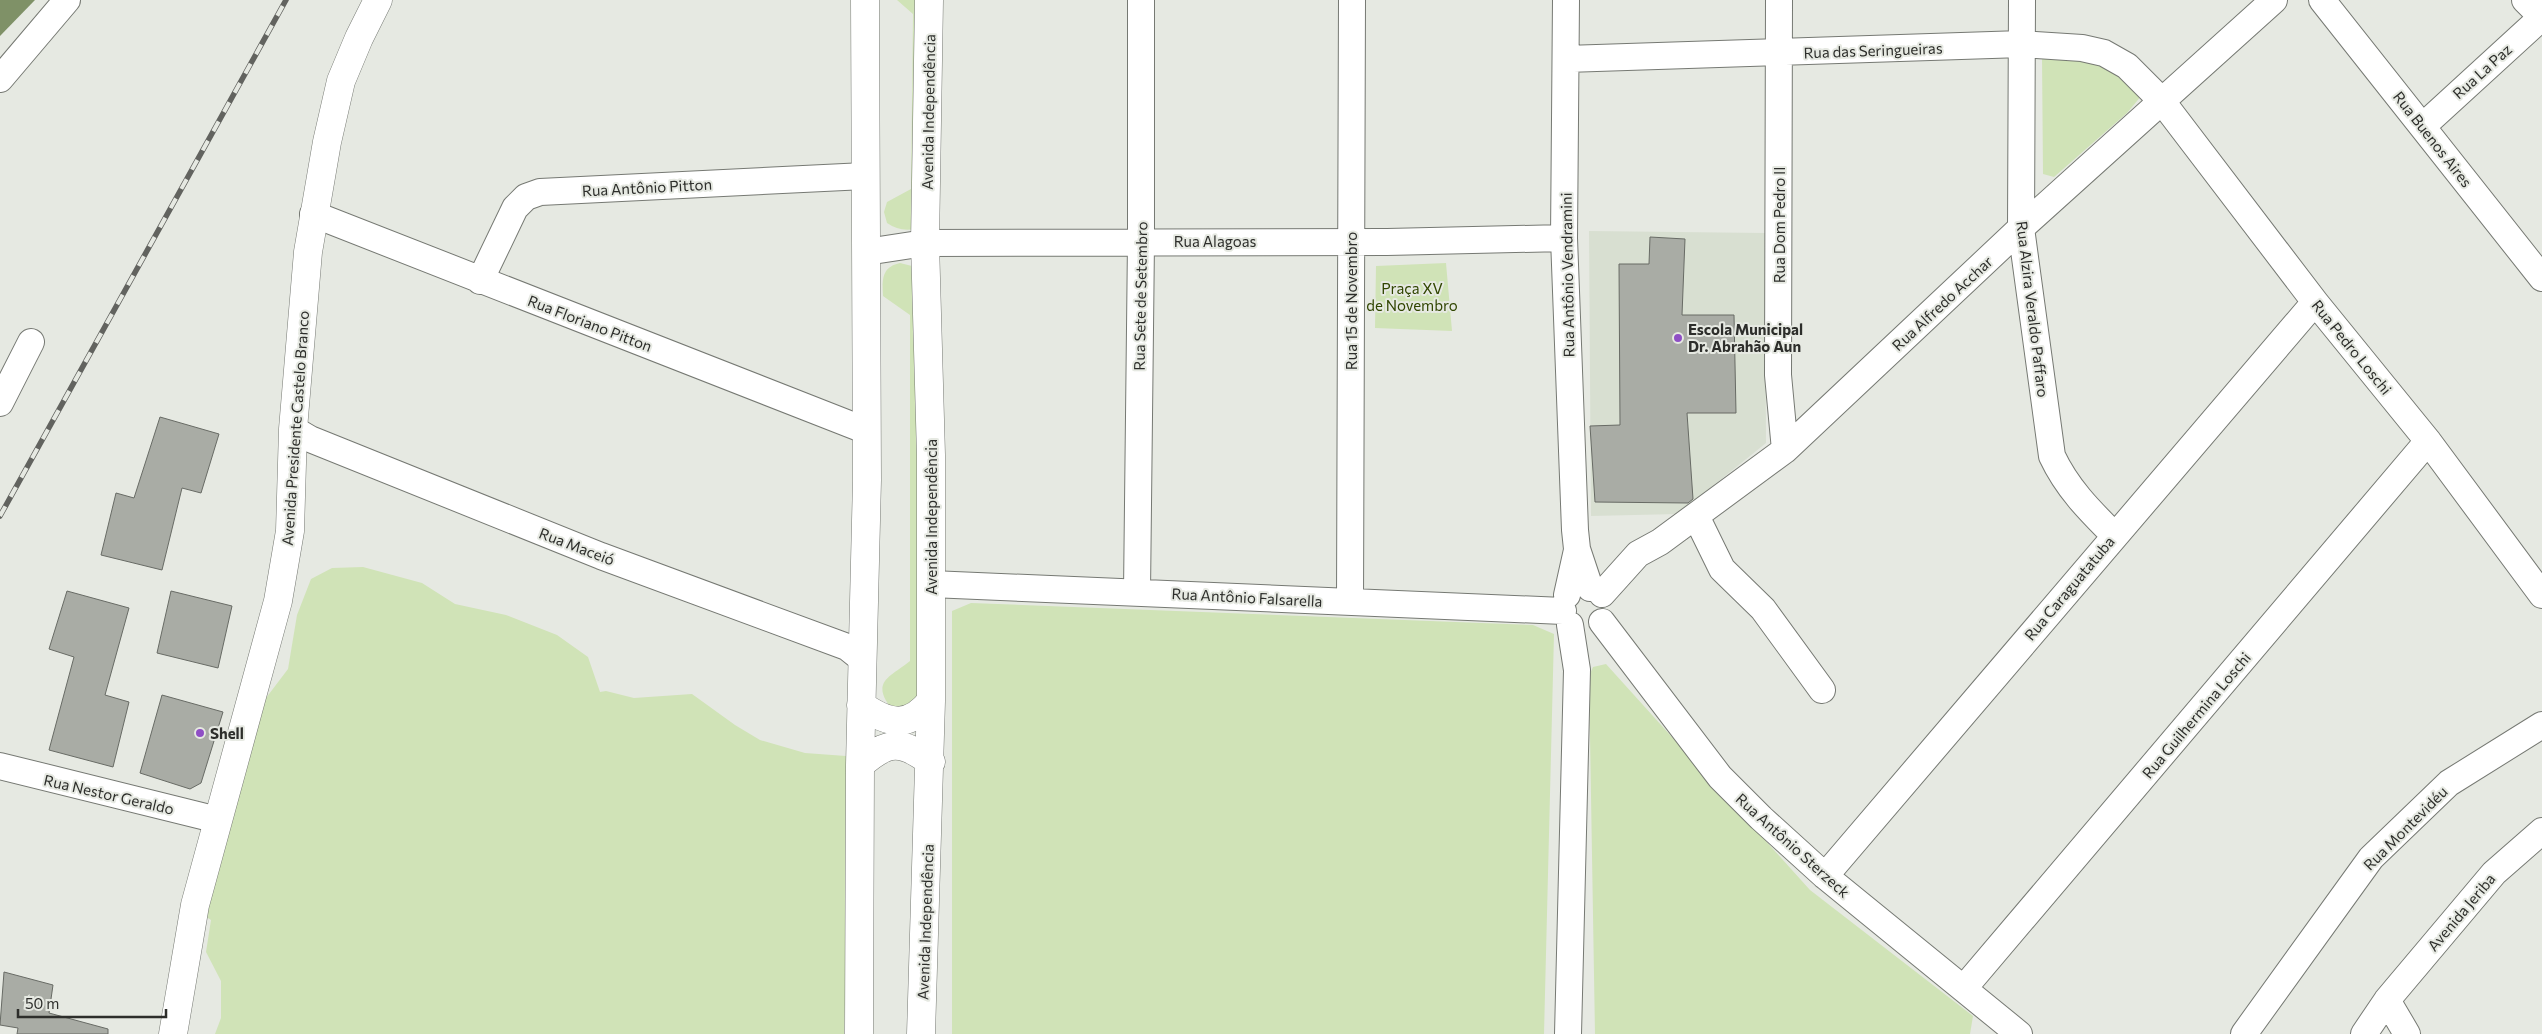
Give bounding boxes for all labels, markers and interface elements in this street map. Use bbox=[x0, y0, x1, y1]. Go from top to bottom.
street label: Avenida Independência bbox=[918, 34, 938, 190]
street label: Rua das Seringueiras bbox=[1803, 39, 1943, 61]
street label: Rua La Paz bbox=[2449, 40, 2515, 102]
street label: Rua Buenos Aires bbox=[2390, 87, 2476, 191]
street label: Rua Dom Pedro II bbox=[1770, 167, 1788, 283]
street label: Rua Antônio Pitton bbox=[581, 175, 713, 199]
street label: Rua Antônio Vendramini bbox=[1557, 192, 1577, 358]
street label: Rua Alzira Veraldo Paffaro bbox=[2013, 220, 2053, 398]
street label: Rua Sete de Setembro bbox=[1130, 221, 1150, 371]
street label: Rua Alagoas bbox=[1174, 232, 1257, 250]
street label: Rua 15 de Novembro bbox=[1342, 232, 1360, 370]
street label: Rua Alfredo Acchar bbox=[1888, 252, 1996, 354]
park label: Praça XV de Novembro bbox=[1366, 279, 1458, 314]
street label: Rua Floriano Pitton bbox=[525, 291, 655, 355]
street label: Rua Pedro Loschi bbox=[2308, 296, 2396, 398]
street label: Avenida Presidente Castelo Branco bbox=[278, 310, 312, 546]
place label: Escola Municipal Dr. Abrahão Aun bbox=[1688, 320, 1803, 355]
marker: Escola Municipal Dr. Abrahão Aun bbox=[1672, 332, 1684, 344]
street label: Avenida Independência bbox=[922, 439, 940, 595]
street label: Rua Maceió bbox=[537, 523, 617, 569]
street label: Rua Caraguatatuba bbox=[2020, 532, 2118, 644]
street label: Rua Antônio Falsarella bbox=[1171, 584, 1323, 610]
street label: Rua Guilhermina Loschi bbox=[2138, 648, 2254, 782]
place label: Shell bbox=[210, 724, 244, 742]
marker: Shell bbox=[194, 727, 206, 739]
street label: Rua Nestor Geraldo bbox=[42, 770, 176, 818]
street label: Rua Montevidéu bbox=[2359, 782, 2451, 874]
street label: Rua Antônio Sterzeck bbox=[1732, 789, 1854, 901]
street label: Avenida Independência bbox=[913, 844, 937, 1000]
street label: Avenida Jeriba bbox=[2423, 870, 2499, 954]
scale bar bbox=[18, 986, 165, 1018]
text: 50 m bbox=[25, 994, 59, 1012]

